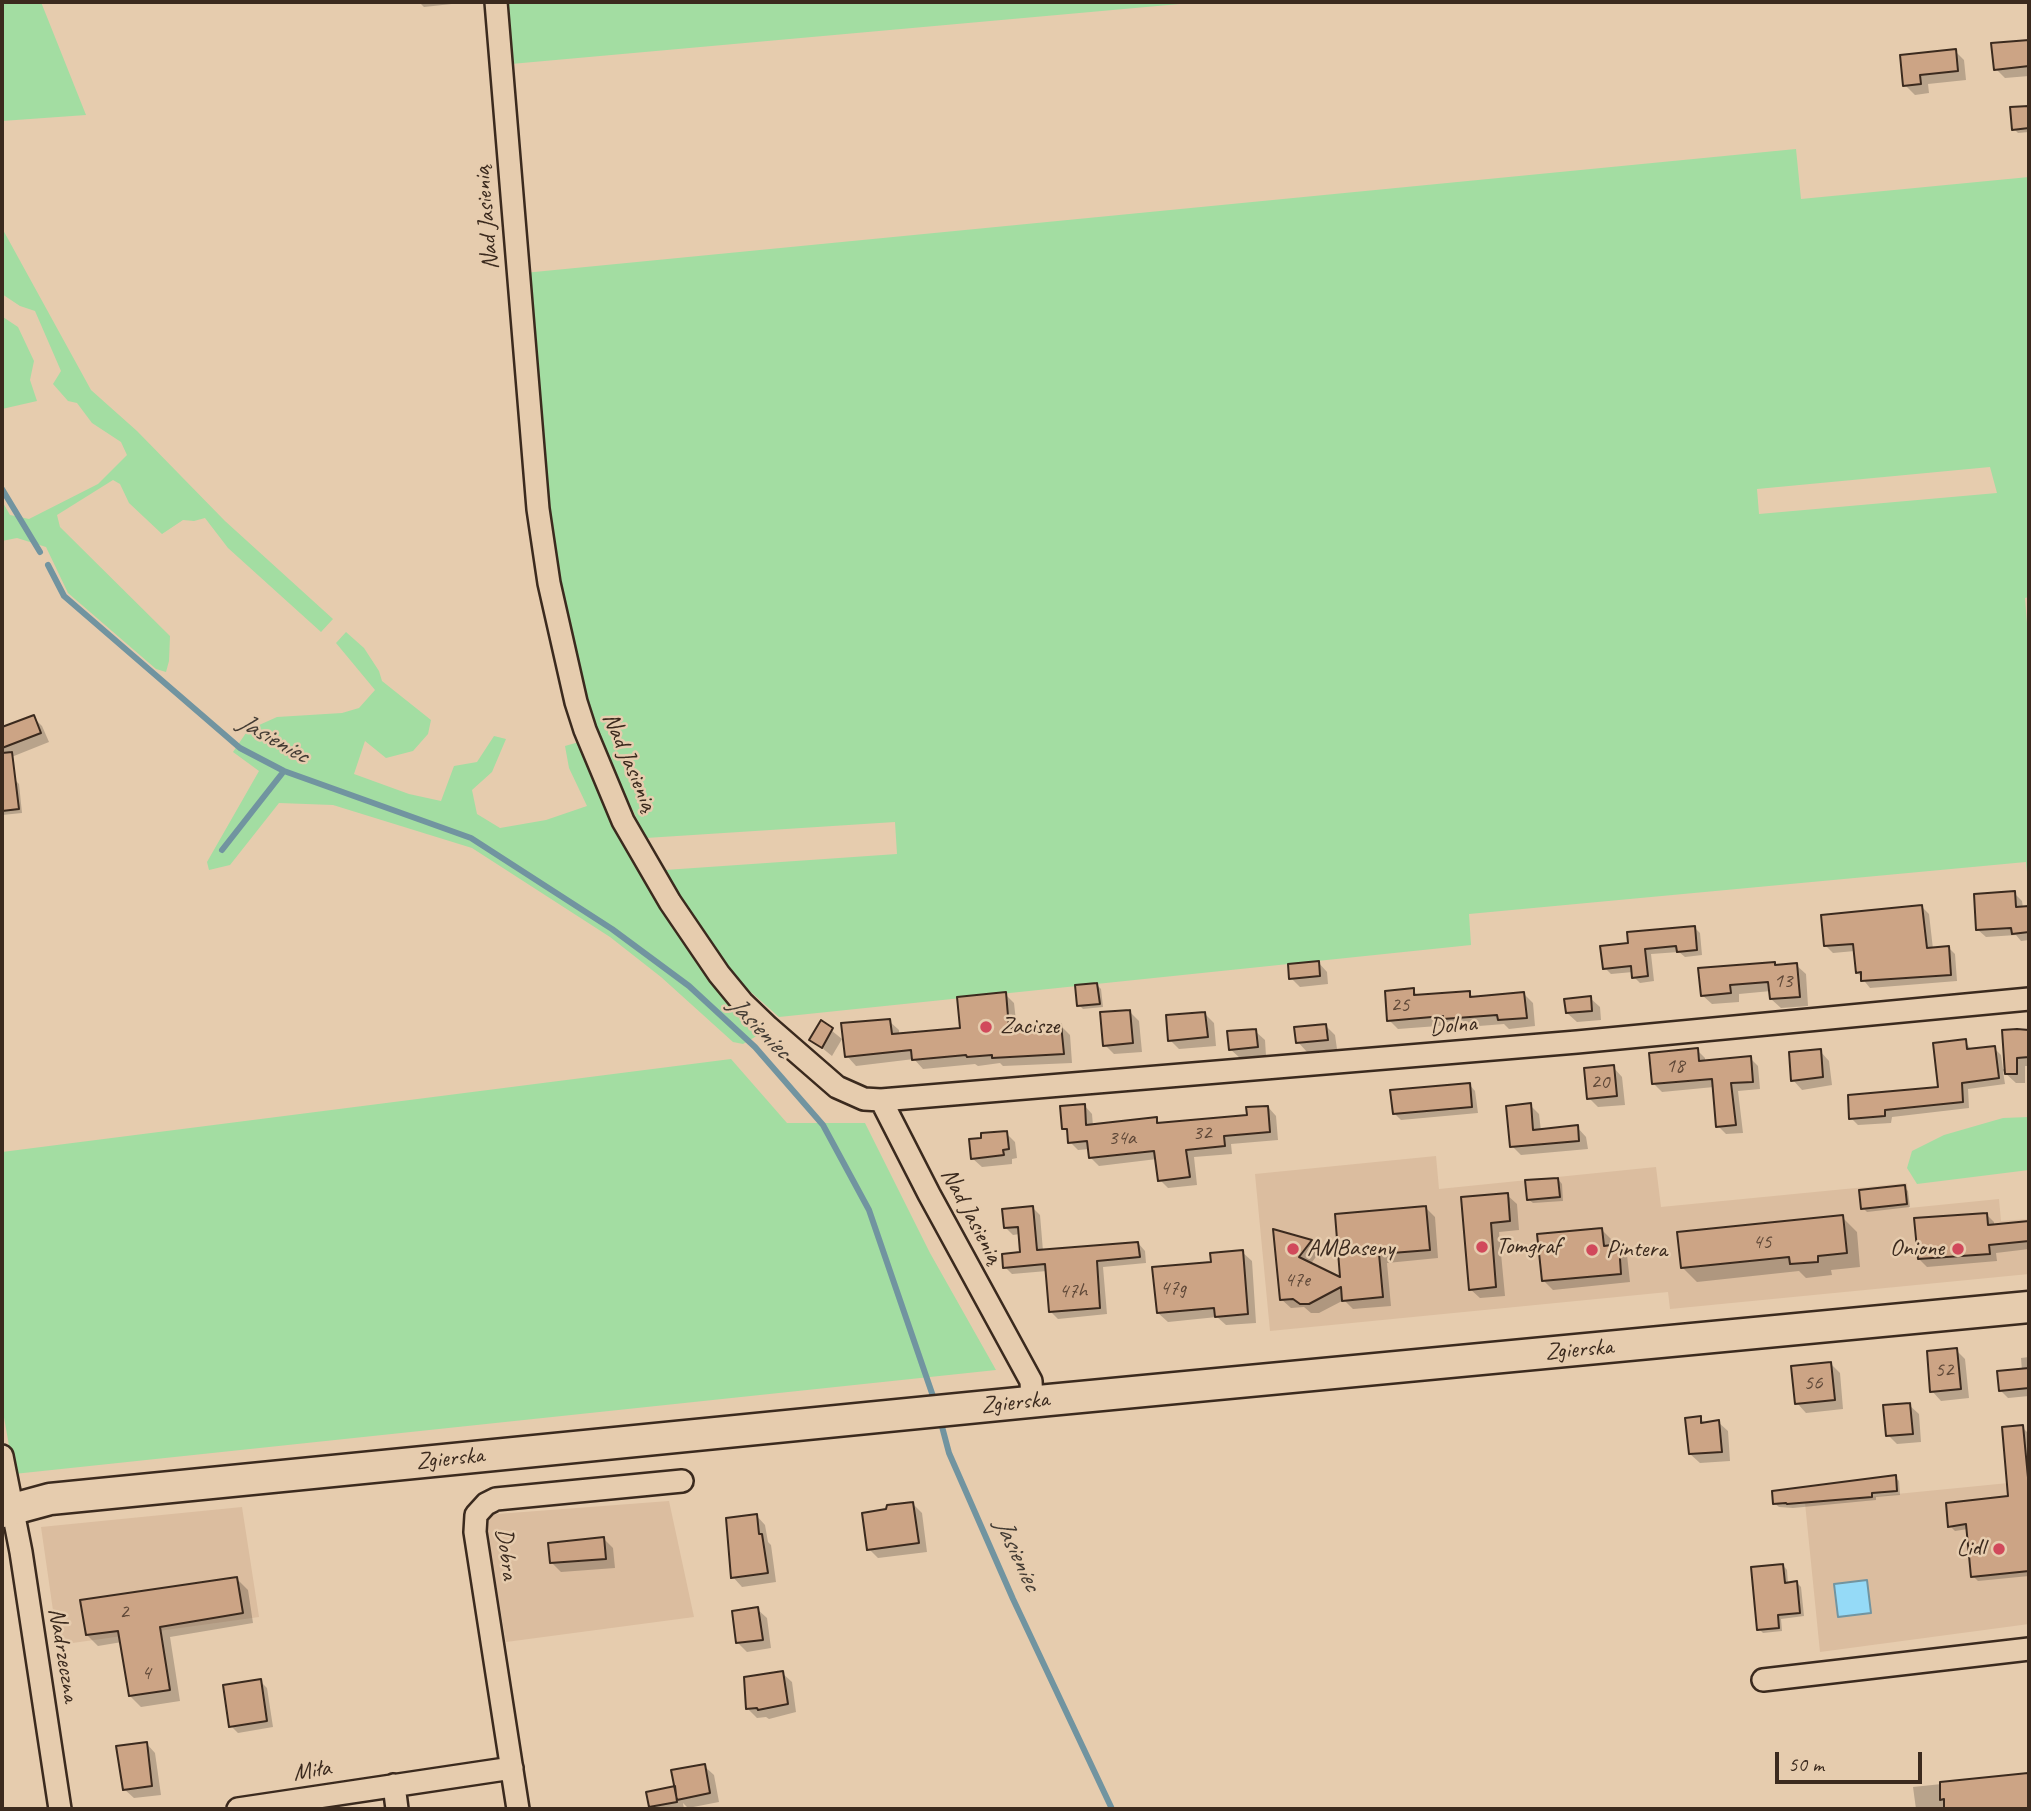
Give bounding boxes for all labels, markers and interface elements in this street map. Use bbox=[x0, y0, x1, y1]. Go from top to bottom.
street label: Nad Jasienią bbox=[468, 165, 506, 271]
water label: Jasieniec bbox=[232, 707, 314, 771]
street label: Nad Jasienią bbox=[595, 709, 663, 815]
house number: 13 bbox=[1774, 968, 1792, 994]
water label: Jasieniec bbox=[721, 990, 797, 1066]
house number: 25 bbox=[1391, 992, 1409, 1018]
street label: Dolna bbox=[1428, 1010, 1478, 1042]
place label: Zacisze bbox=[1000, 1013, 1059, 1041]
marker: Zacisze bbox=[978, 1019, 994, 1035]
house number: 18 bbox=[1666, 1053, 1684, 1079]
house number: 20 bbox=[1591, 1069, 1609, 1095]
house number: 32 bbox=[1193, 1120, 1211, 1146]
house number: 34a bbox=[1108, 1125, 1136, 1151]
street label: Nad Jasienią bbox=[934, 1163, 1008, 1269]
house number: 45 bbox=[1753, 1229, 1771, 1255]
place label: Tomgraf bbox=[1496, 1233, 1561, 1261]
place label: AMBaseny bbox=[1307, 1235, 1394, 1263]
place label: Onione bbox=[1890, 1235, 1944, 1263]
place label: Pintera bbox=[1606, 1236, 1667, 1264]
marker: Tomgraf bbox=[1474, 1239, 1490, 1255]
marker: AMBaseny bbox=[1285, 1241, 1301, 1257]
marker: Onione bbox=[1950, 1241, 1966, 1257]
marker: Pintera bbox=[1584, 1242, 1600, 1258]
house number: 47e bbox=[1284, 1267, 1310, 1293]
house number: 47g bbox=[1160, 1275, 1186, 1301]
house number: 47h bbox=[1059, 1278, 1087, 1304]
street label: Zgierska bbox=[1544, 1333, 1614, 1367]
house number: 52 bbox=[1935, 1357, 1953, 1383]
house number: 56 bbox=[1804, 1370, 1822, 1396]
street label: Zgierska bbox=[980, 1385, 1050, 1421]
street label: Zgierska bbox=[415, 1441, 485, 1477]
water label: Jasieniec bbox=[987, 1514, 1047, 1596]
street label: Dobra bbox=[489, 1527, 523, 1581]
place label: Lidl bbox=[1957, 1535, 1985, 1563]
marker: Lidl bbox=[1991, 1541, 2007, 1557]
house number: 2 bbox=[119, 1599, 129, 1625]
street label: Nadrzeczna bbox=[41, 1606, 85, 1704]
house number: 4 bbox=[141, 1660, 151, 1686]
scale bar bbox=[1779, 1738, 1926, 1782]
text: 50 m bbox=[1788, 1751, 1824, 1777]
street label: Miła bbox=[291, 1754, 333, 1788]

